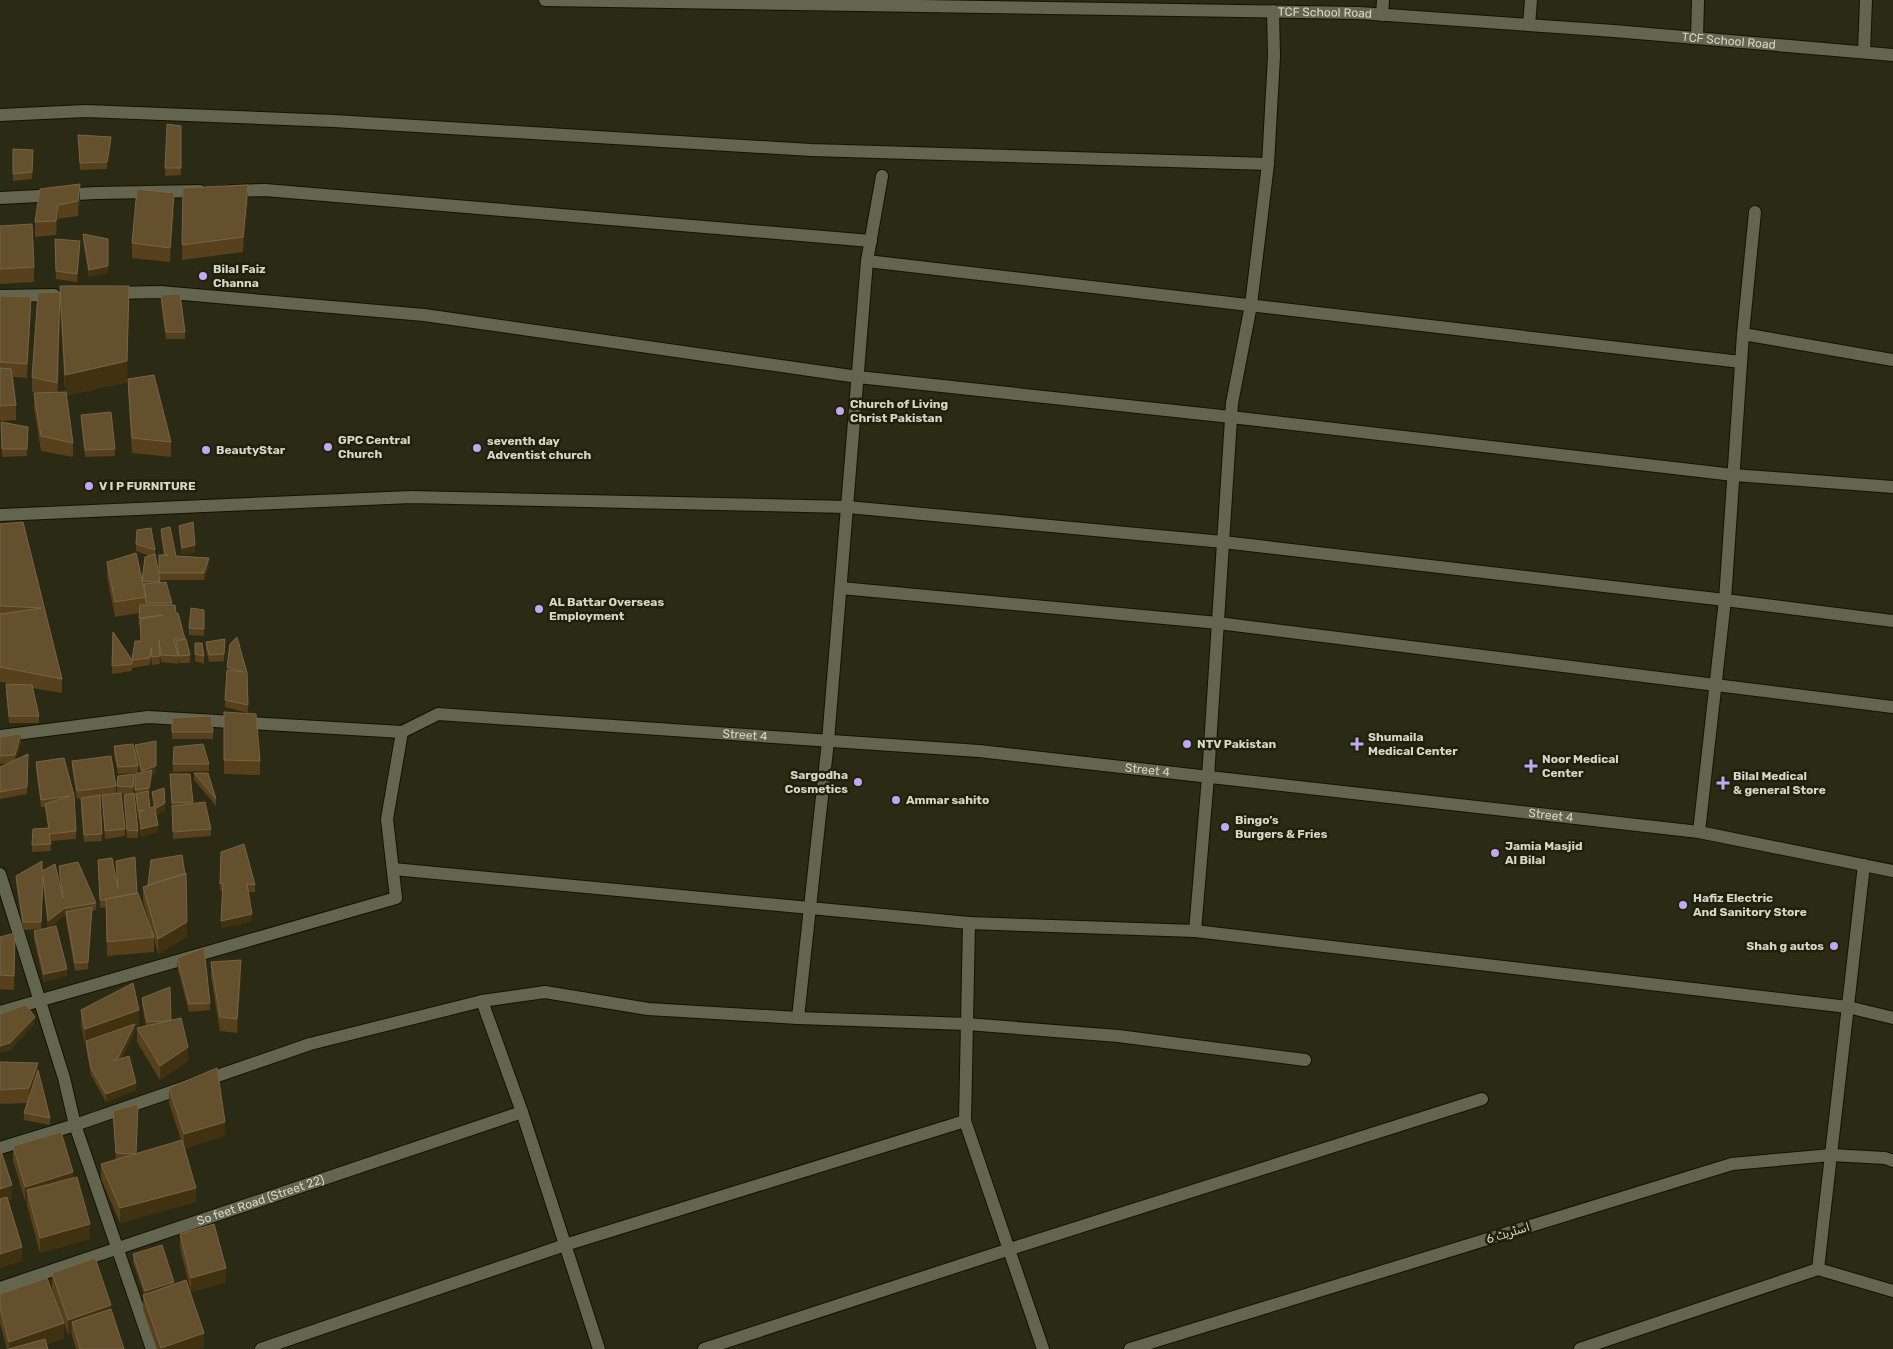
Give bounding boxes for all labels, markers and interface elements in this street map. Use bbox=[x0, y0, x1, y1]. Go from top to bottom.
street label: TCF School Road bbox=[1278, 5, 1372, 21]
street label: TCF School Road bbox=[1681, 30, 1776, 52]
place label: Bilal Faiz Channa bbox=[213, 262, 266, 290]
marker: Bilal Faiz Channa bbox=[197, 270, 209, 282]
place label: Church of Living Christ Pakistan bbox=[850, 397, 948, 425]
marker: Church of Living Christ Pakistan bbox=[834, 405, 846, 417]
place label: GPC Central Church bbox=[338, 433, 410, 461]
place label: seventh day Adventist church bbox=[487, 434, 592, 462]
marker: GPC Central Church bbox=[322, 441, 334, 453]
marker: seventh day Adventist church bbox=[471, 442, 483, 454]
place label: BeautyStar bbox=[216, 443, 286, 457]
marker: BeautyStar bbox=[200, 444, 212, 456]
place label: V I P FURNITURE bbox=[99, 479, 196, 493]
marker: V I P FURNITURE bbox=[83, 480, 95, 492]
place label: AL Battar Overseas Employment bbox=[549, 595, 664, 623]
marker: AL Battar Overseas Employment bbox=[533, 603, 545, 615]
street label: Street 4 bbox=[722, 726, 769, 744]
place label: Shumaila Medical Center bbox=[1368, 730, 1458, 758]
place label: NTV Pakistan bbox=[1197, 737, 1277, 751]
marker: Shumaila Medical Center bbox=[1350, 737, 1364, 751]
marker: NTV Pakistan bbox=[1181, 738, 1193, 750]
place label: Noor Medical Center bbox=[1542, 752, 1619, 780]
marker: Noor Medical Center bbox=[1524, 759, 1538, 773]
street label: Street 4 bbox=[1124, 760, 1171, 779]
place label: Sargodha Cosmetics bbox=[785, 768, 848, 796]
place label: Bilal Medical & general Store bbox=[1733, 769, 1826, 797]
marker: Sargodha Cosmetics bbox=[852, 776, 864, 788]
marker: Bilal Medical & general Store bbox=[1717, 777, 1729, 789]
place label: Ammar sahito bbox=[906, 793, 989, 807]
marker: Ammar sahito bbox=[890, 794, 902, 806]
street label: Street 4 bbox=[1528, 806, 1575, 825]
place label: Bingo’s Burgers & Fries bbox=[1235, 813, 1328, 841]
marker: Bingo’s Burgers & Fries bbox=[1219, 821, 1231, 833]
place label: Jamia Masjid Al Bilal bbox=[1505, 839, 1582, 867]
marker: Jamia Masjid Al Bilal bbox=[1489, 847, 1501, 859]
place label: Hafiz Electric And Sanitory Store bbox=[1693, 891, 1807, 919]
marker: Hafiz Electric And Sanitory Store bbox=[1677, 899, 1689, 911]
place label: Shah g autos bbox=[1746, 939, 1824, 953]
marker: Shah g autos bbox=[1828, 940, 1840, 952]
street label: So feet Road (Street 22) bbox=[195, 1172, 326, 1228]
street label: اسٹریٹ 6 bbox=[1484, 1220, 1532, 1247]

